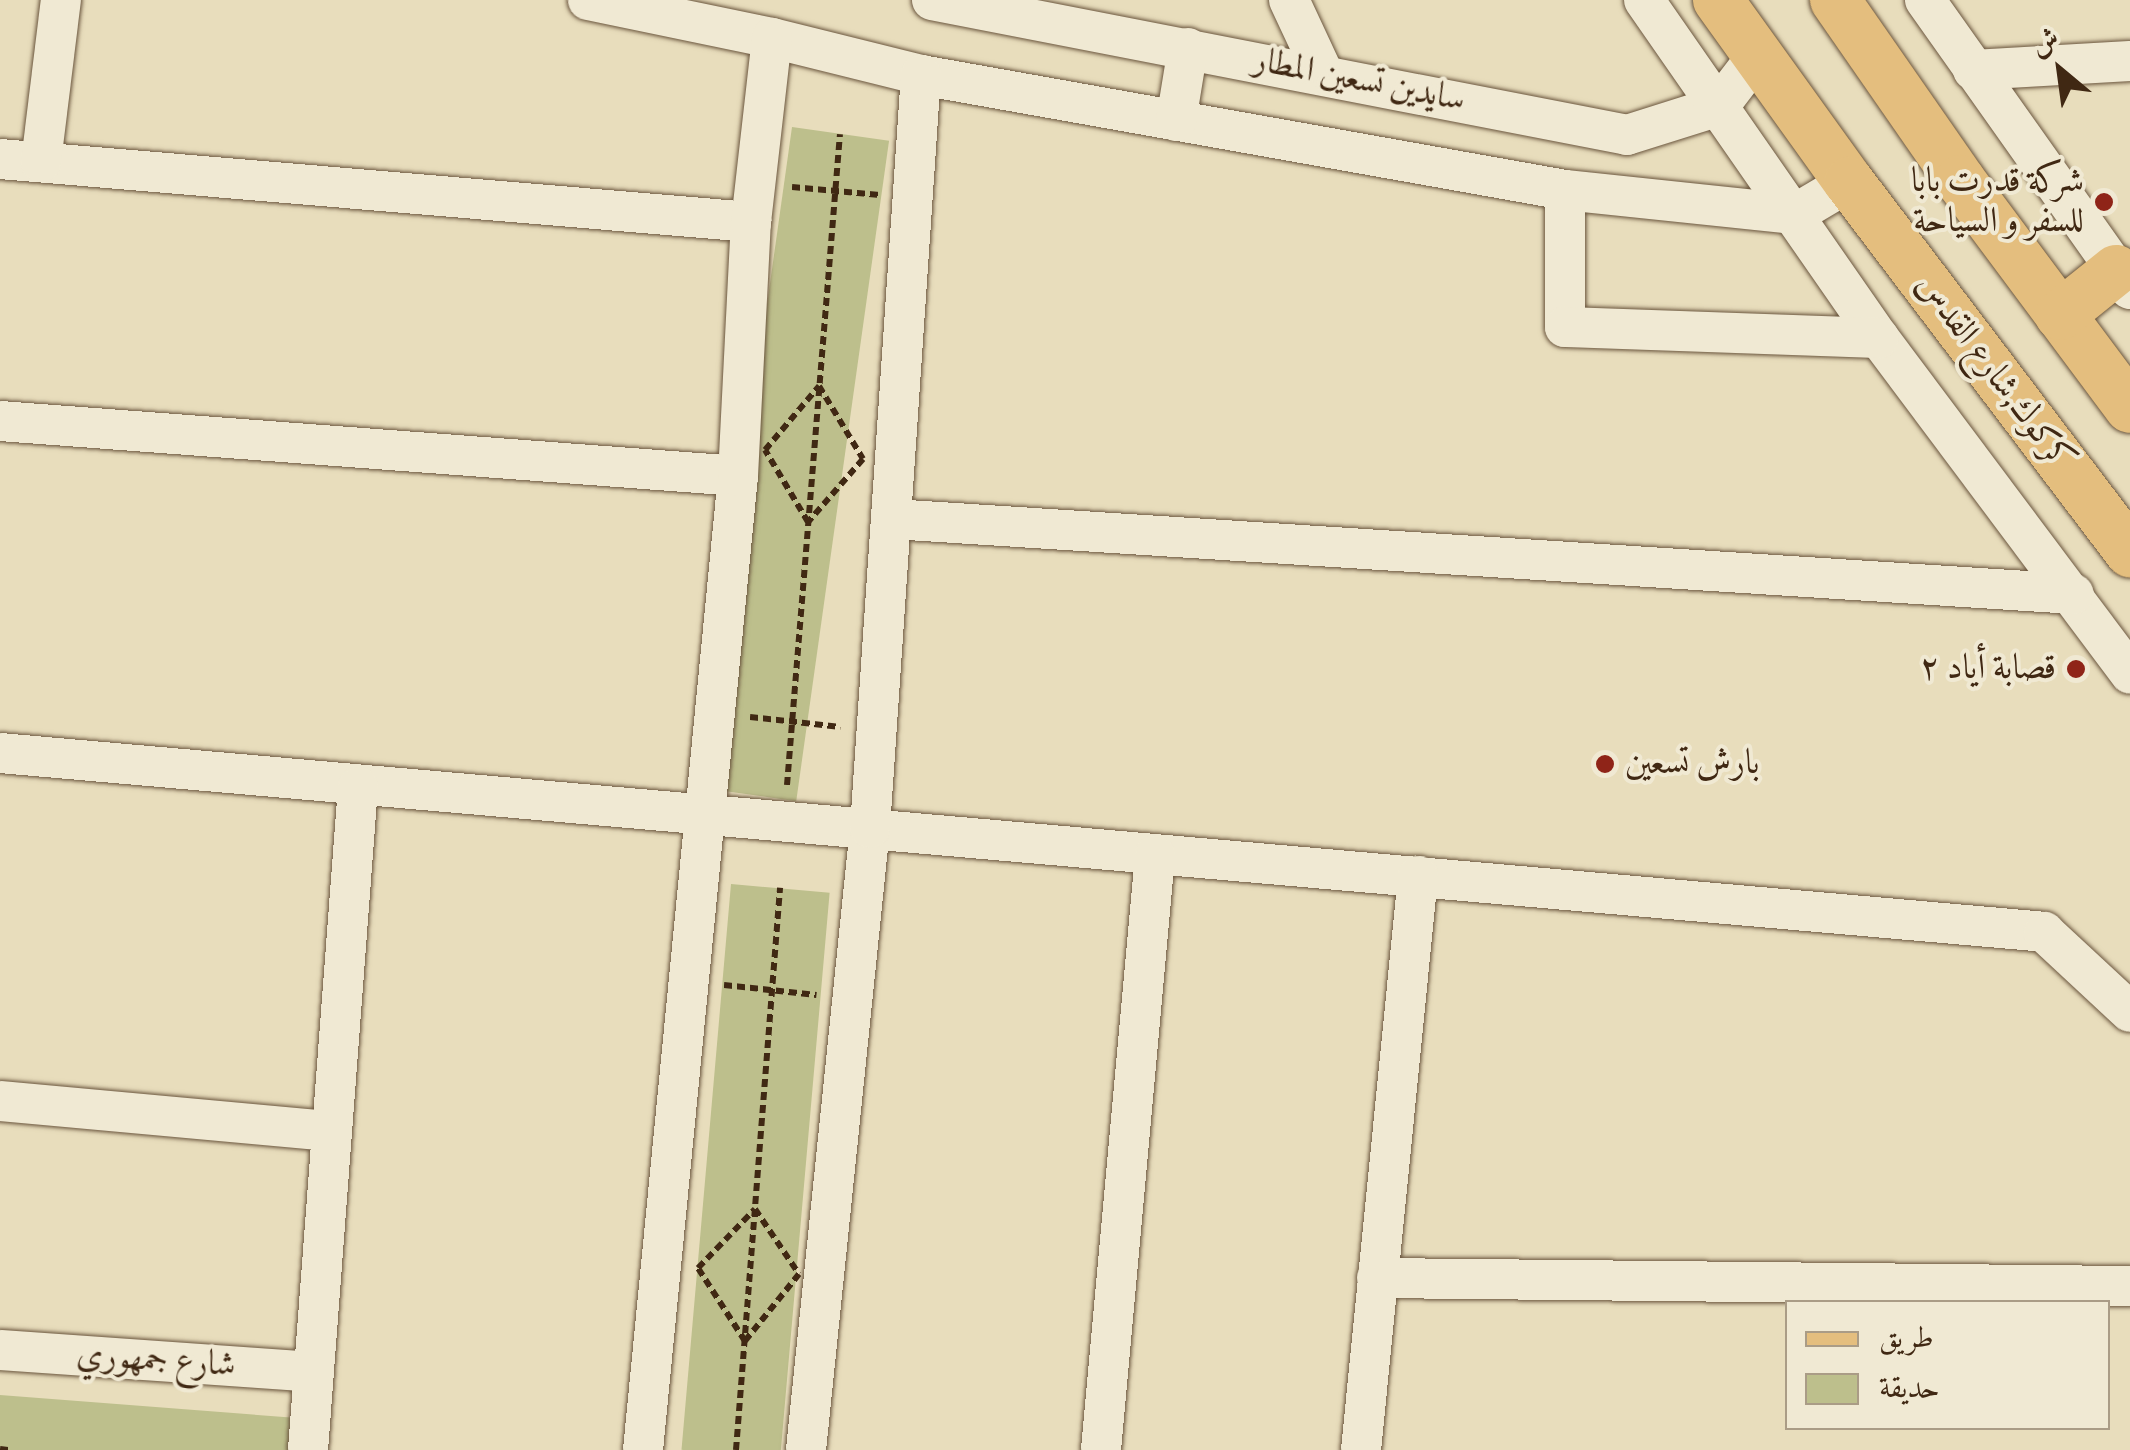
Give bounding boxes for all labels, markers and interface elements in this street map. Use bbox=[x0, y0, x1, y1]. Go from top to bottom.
north arrow bbox=[2010, 20, 2110, 120]
text: ش bbox=[2024, 20, 2067, 67]
street label: سايدين تسعين المطار bbox=[1249, 40, 1469, 122]
place label: شركة قدرت بابا للسفر و السياحة bbox=[1911, 161, 2084, 243]
marker: شركة قدرت بابا للسفر و السياحة bbox=[2093, 191, 2115, 213]
street label: كركوك,شارع القدس bbox=[1906, 266, 2082, 480]
place label: قصابة أياد ٢ bbox=[1919, 648, 2056, 690]
marker: قصابة أياد ٢ bbox=[2065, 658, 2087, 680]
place label: بارش تسعين bbox=[1625, 743, 1760, 785]
marker: بارش تسعين bbox=[1594, 753, 1616, 775]
legend bbox=[1785, 1300, 2110, 1430]
text: طريق bbox=[1879, 1318, 1934, 1360]
street label: شارع جمهوري bbox=[75, 1334, 237, 1388]
text: حديقة bbox=[1879, 1368, 1940, 1410]

